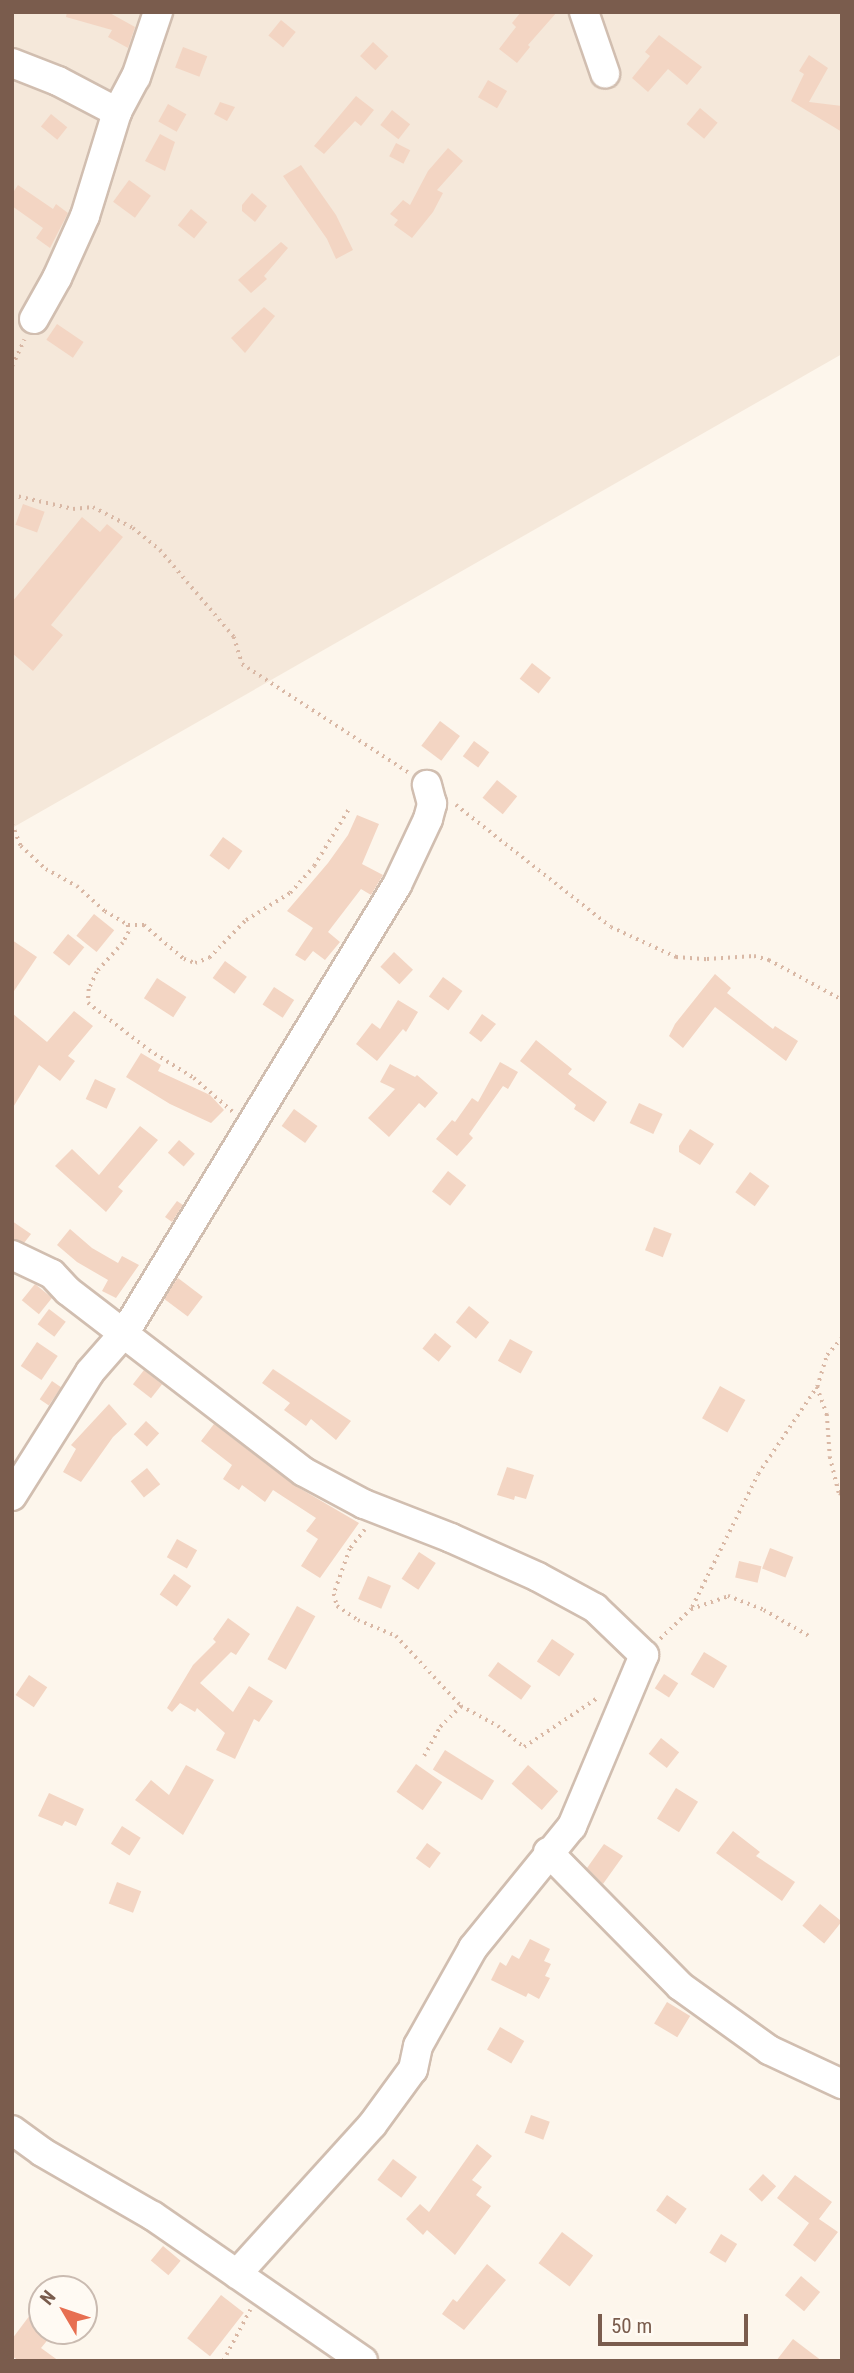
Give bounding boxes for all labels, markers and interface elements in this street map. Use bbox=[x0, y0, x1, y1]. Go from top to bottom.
north arrow bbox=[28, 2275, 98, 2345]
text: N bbox=[35, 2286, 60, 2309]
scale bar bbox=[602, 2300, 752, 2344]
text: 50 m bbox=[611, 2314, 652, 2338]

